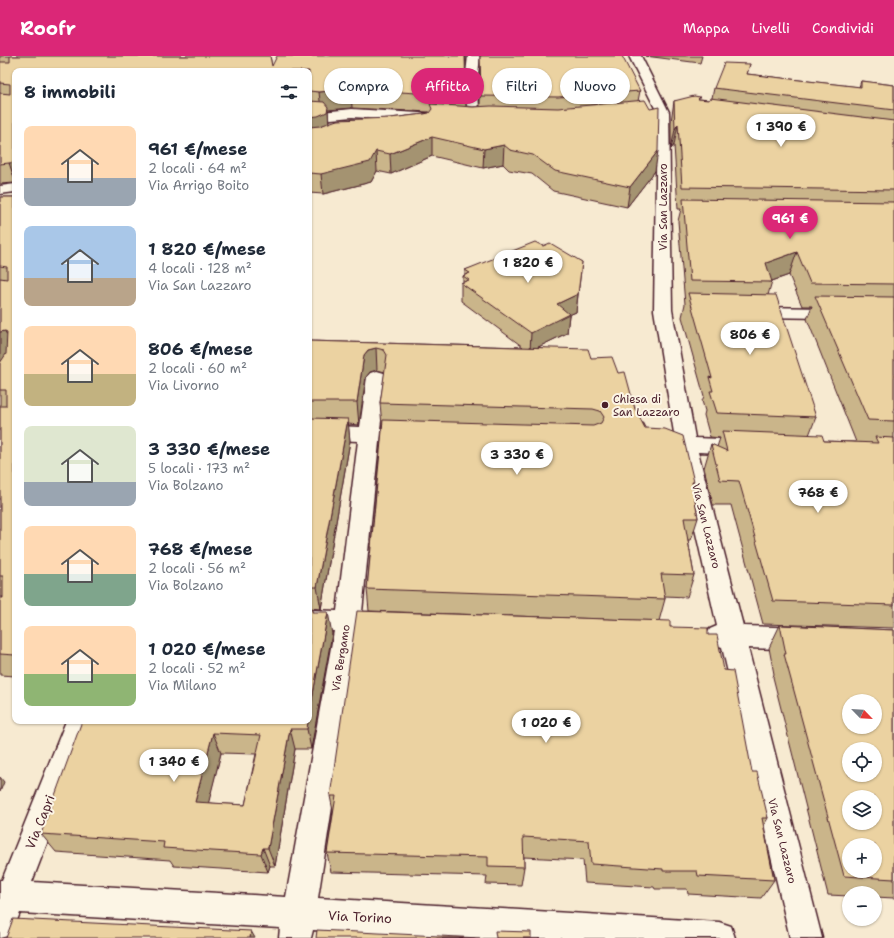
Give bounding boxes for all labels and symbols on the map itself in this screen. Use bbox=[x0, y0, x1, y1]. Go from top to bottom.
pin: 1 390 € bbox=[744, 114, 818, 148]
street label: Via San Lazzaro bbox=[656, 163, 671, 251]
pin: 961 € bbox=[762, 206, 818, 240]
pin: 1 820 € bbox=[491, 250, 565, 284]
pin: 806 € bbox=[722, 322, 778, 356]
place label: Chiesa di San Lazzaro bbox=[613, 392, 680, 420]
marker: Chiesa di San Lazzaro bbox=[600, 400, 610, 410]
pin: 3 330 € bbox=[480, 442, 554, 476]
pin: 768 € bbox=[790, 480, 846, 514]
street label: Via San Lazzaro bbox=[688, 482, 724, 571]
street label: Via Bergamo bbox=[328, 623, 354, 693]
north arrow bbox=[842, 694, 882, 734]
pin: 1 020 € bbox=[509, 710, 583, 744]
pin: 1 340 € bbox=[137, 749, 211, 783]
street label: Via Capri bbox=[21, 792, 59, 852]
street label: Via San Lazzaro bbox=[764, 797, 800, 886]
street label: Via Torino bbox=[328, 907, 392, 927]

